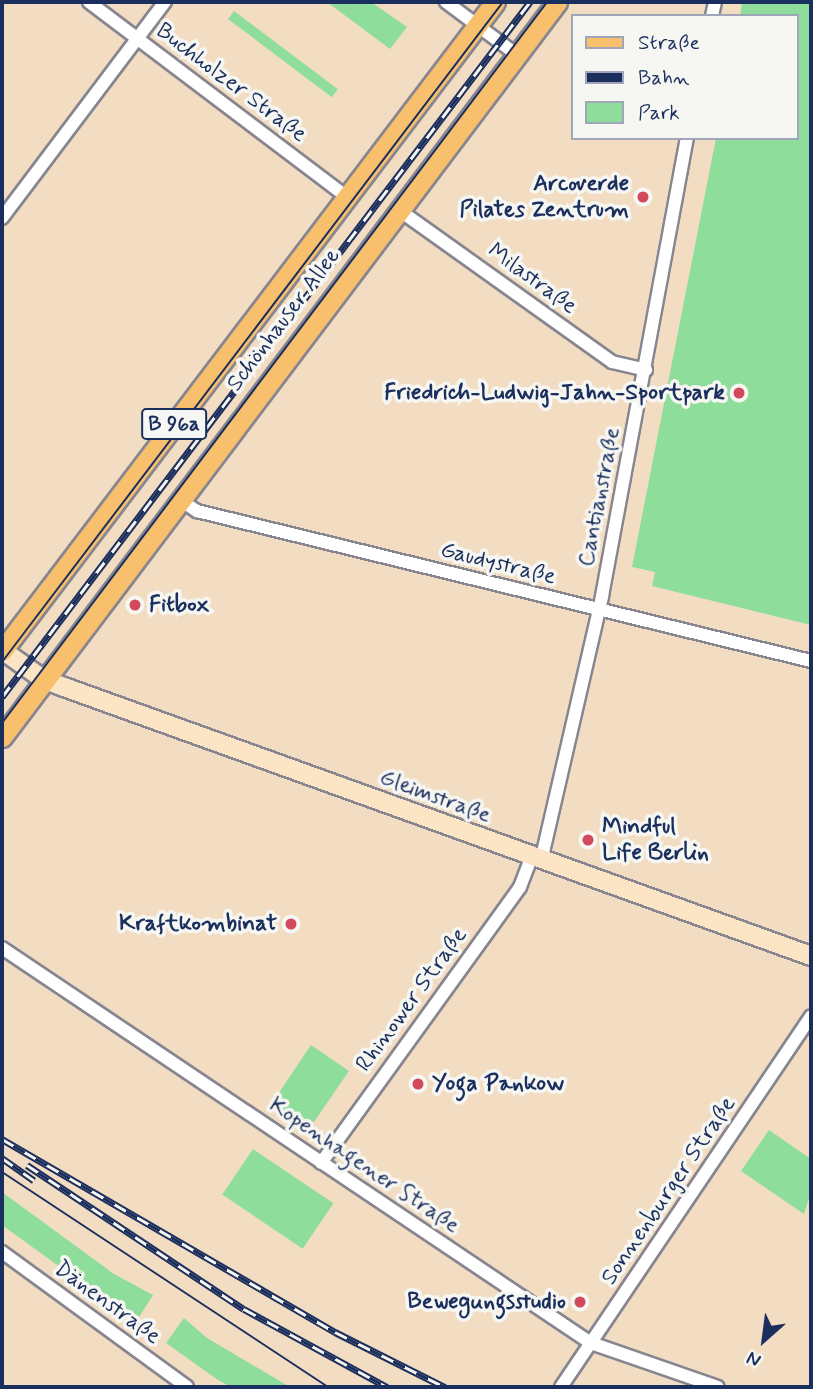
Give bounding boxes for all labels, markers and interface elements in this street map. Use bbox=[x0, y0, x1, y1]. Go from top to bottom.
legend bbox=[572, 14, 799, 140]
street label: Buchholzer Straße bbox=[150, 17, 312, 149]
text: Straße bbox=[638, 29, 700, 57]
text: Bahn bbox=[638, 64, 690, 92]
text: Park bbox=[638, 99, 680, 127]
place label: Arcoverde Pilates Zentrum bbox=[467, 170, 629, 224]
marker: Arcoverde Pilates Zentrum bbox=[635, 189, 651, 205]
street label: Milastraße bbox=[482, 237, 582, 321]
street label: Schönhauser Allee bbox=[221, 243, 347, 397]
place label: Friedrich-Ludwig-Jahn-Sportpark bbox=[384, 379, 725, 407]
marker: Friedrich-Ludwig-Jahn-Sportpark bbox=[731, 385, 747, 401]
road number: B 96a bbox=[141, 406, 207, 442]
street label: Cantianstraße bbox=[573, 425, 627, 569]
street label: Gaudystraße bbox=[438, 536, 558, 592]
place label: Fitbox bbox=[149, 591, 209, 619]
marker: Fitbox bbox=[127, 597, 143, 613]
street label: Gleimstraße bbox=[376, 764, 494, 830]
place label: Mindful Life Berlin bbox=[602, 813, 708, 867]
marker: Mindful Life Berlin bbox=[580, 832, 596, 848]
place label: Kraftkombinat bbox=[119, 910, 277, 938]
marker: Kraftkombinat bbox=[283, 916, 299, 932]
street label: Rhinower Straße bbox=[352, 924, 472, 1076]
place label: Yoga Pankow bbox=[432, 1070, 557, 1098]
marker: Yoga Pankow bbox=[410, 1076, 426, 1092]
street label: Kopenhagener Straße bbox=[263, 1092, 465, 1240]
street label: Sonnenburger Straße bbox=[597, 1093, 741, 1289]
street label: Dänenstraße bbox=[48, 1255, 166, 1351]
place label: Bewegungsstudio bbox=[407, 1288, 566, 1316]
marker: Bewegungsstudio bbox=[572, 1294, 588, 1310]
north arrow bbox=[729, 1305, 799, 1375]
text: N bbox=[742, 1345, 765, 1373]

